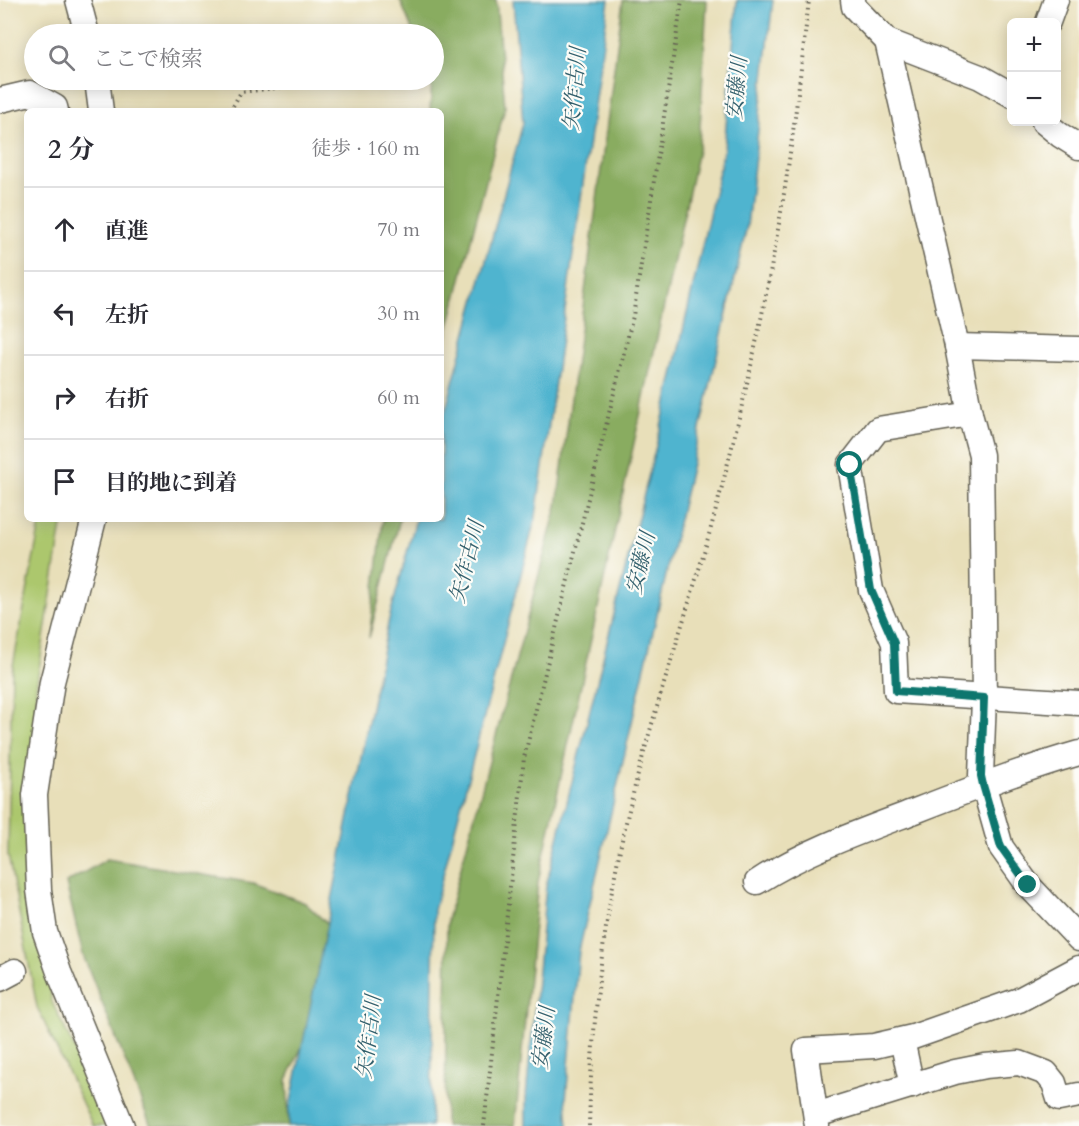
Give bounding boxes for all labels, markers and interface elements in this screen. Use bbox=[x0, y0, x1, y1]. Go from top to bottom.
map controls bbox=[1007, 18, 1061, 126]
button: + bbox=[1007, 18, 1061, 72]
search box bbox=[24, 24, 444, 90]
icon: search bbox=[45, 41, 78, 74]
text: ここで検索 bbox=[93, 44, 203, 74]
water label: 矢作古川 bbox=[557, 44, 593, 132]
water label: 安藤川 bbox=[720, 53, 754, 121]
button: − bbox=[1007, 72, 1061, 126]
text: 2 分 bbox=[48, 132, 94, 167]
text: 徒歩 · 160 m bbox=[311, 135, 420, 162]
icon: ahead bbox=[48, 213, 81, 246]
text: 直進 bbox=[105, 216, 149, 246]
text: 70 m bbox=[377, 216, 420, 243]
icon: left bbox=[48, 297, 81, 330]
text: 左折 bbox=[105, 300, 149, 330]
text: 30 m bbox=[377, 300, 420, 327]
icon: right bbox=[48, 381, 81, 414]
text: 右折 bbox=[105, 384, 149, 414]
text: 60 m bbox=[377, 384, 420, 411]
route start bbox=[836, 451, 862, 477]
icon: arrive bbox=[48, 465, 81, 498]
text: 目的地に到着 bbox=[105, 468, 237, 498]
water label: 矢作古川 bbox=[443, 516, 492, 606]
water label: 安藤川 bbox=[619, 527, 663, 597]
route end bbox=[1014, 871, 1040, 897]
water label: 矢作古川 bbox=[349, 992, 389, 1080]
water label: 安藤川 bbox=[526, 1003, 562, 1071]

